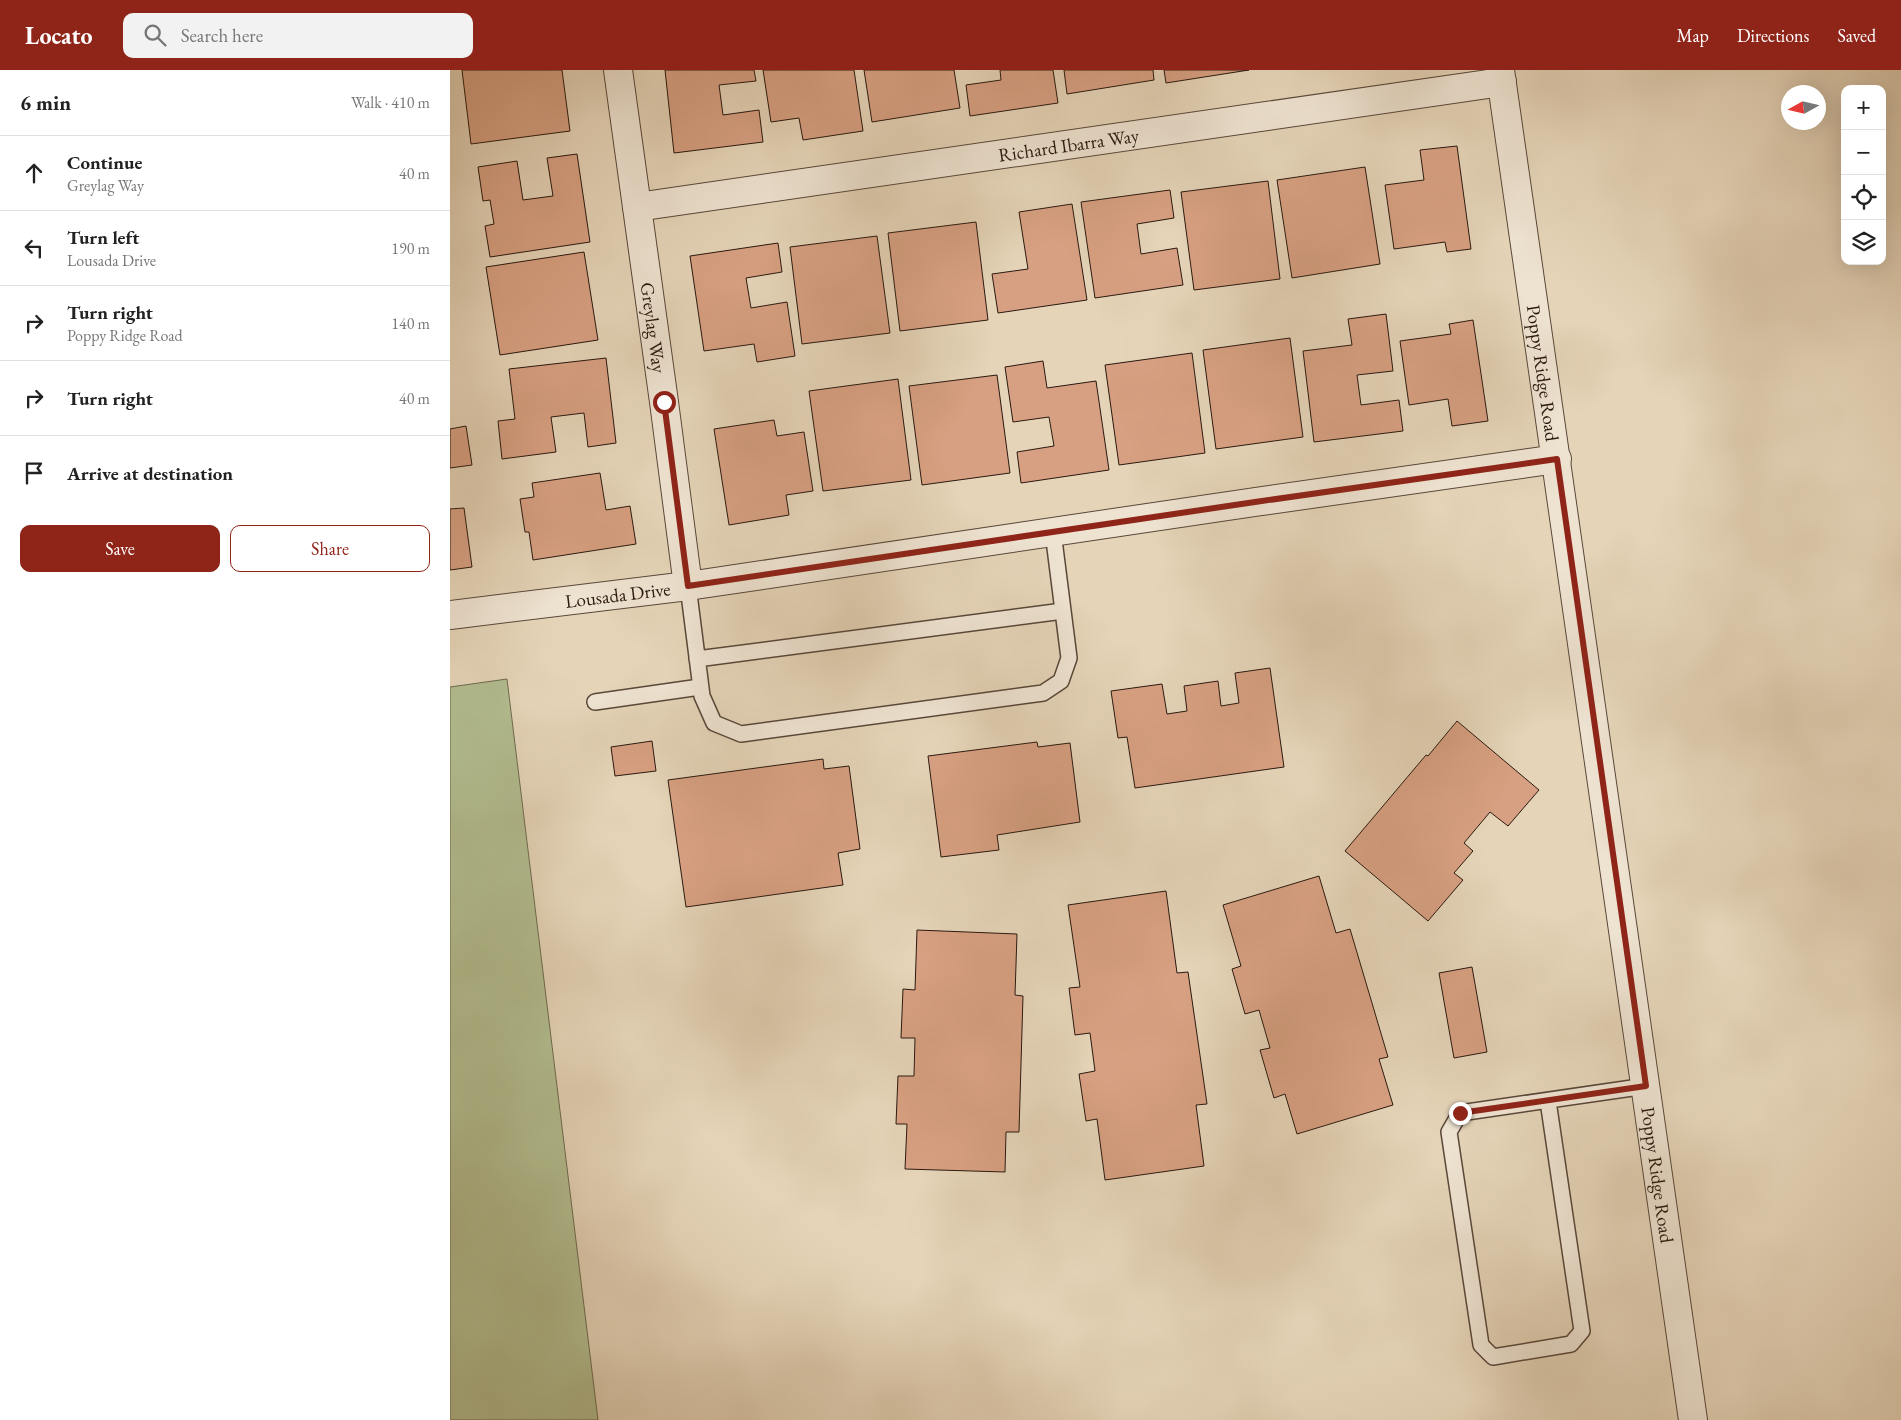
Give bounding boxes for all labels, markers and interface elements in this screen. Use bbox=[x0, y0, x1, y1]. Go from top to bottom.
search box bbox=[123, 13, 473, 58]
text: Locato bbox=[25, 20, 93, 51]
icon: search bbox=[141, 21, 169, 49]
text: Search here bbox=[181, 23, 263, 48]
text: Map bbox=[1677, 24, 1709, 47]
text: Directions bbox=[1737, 24, 1809, 47]
text: Saved bbox=[1837, 24, 1876, 47]
north arrow bbox=[1781, 85, 1826, 130]
map controls bbox=[1841, 85, 1886, 265]
button: + bbox=[1841, 85, 1886, 130]
text: 6 min bbox=[20, 89, 71, 116]
text: Walk · 410 m bbox=[351, 92, 430, 113]
street label: Richard Ibarra Way bbox=[996, 122, 1141, 167]
button: − bbox=[1841, 130, 1886, 175]
text: Continue bbox=[67, 150, 142, 175]
icon: ahead bbox=[20, 159, 48, 187]
text: 40 m bbox=[399, 163, 430, 184]
text: Greylag Way bbox=[67, 175, 144, 196]
button: locate bbox=[1841, 175, 1886, 220]
button: layers bbox=[1841, 220, 1886, 265]
text: Turn left bbox=[67, 225, 139, 250]
icon: left bbox=[20, 234, 48, 262]
text: 190 m bbox=[391, 238, 430, 259]
text: Lousada Drive bbox=[67, 250, 156, 271]
street label: Greylag Way bbox=[635, 281, 672, 375]
text: Turn right bbox=[67, 300, 153, 325]
street label: Poppy Ridge Road bbox=[1521, 303, 1565, 443]
icon: right bbox=[20, 309, 48, 337]
text: 140 m bbox=[391, 313, 430, 334]
text: Poppy Ridge Road bbox=[67, 325, 183, 346]
icon: right bbox=[20, 384, 48, 412]
text: Turn right bbox=[67, 386, 153, 411]
text: 40 m bbox=[399, 388, 430, 409]
route start bbox=[653, 391, 676, 414]
icon: arrive bbox=[20, 459, 48, 487]
text: Arrive at destination bbox=[67, 461, 233, 486]
button: Save bbox=[20, 525, 220, 572]
button: Share bbox=[230, 525, 430, 572]
street label: Lousada Drive bbox=[564, 576, 672, 613]
route end bbox=[1449, 1102, 1472, 1125]
street label: Poppy Ridge Road bbox=[1636, 1105, 1680, 1245]

